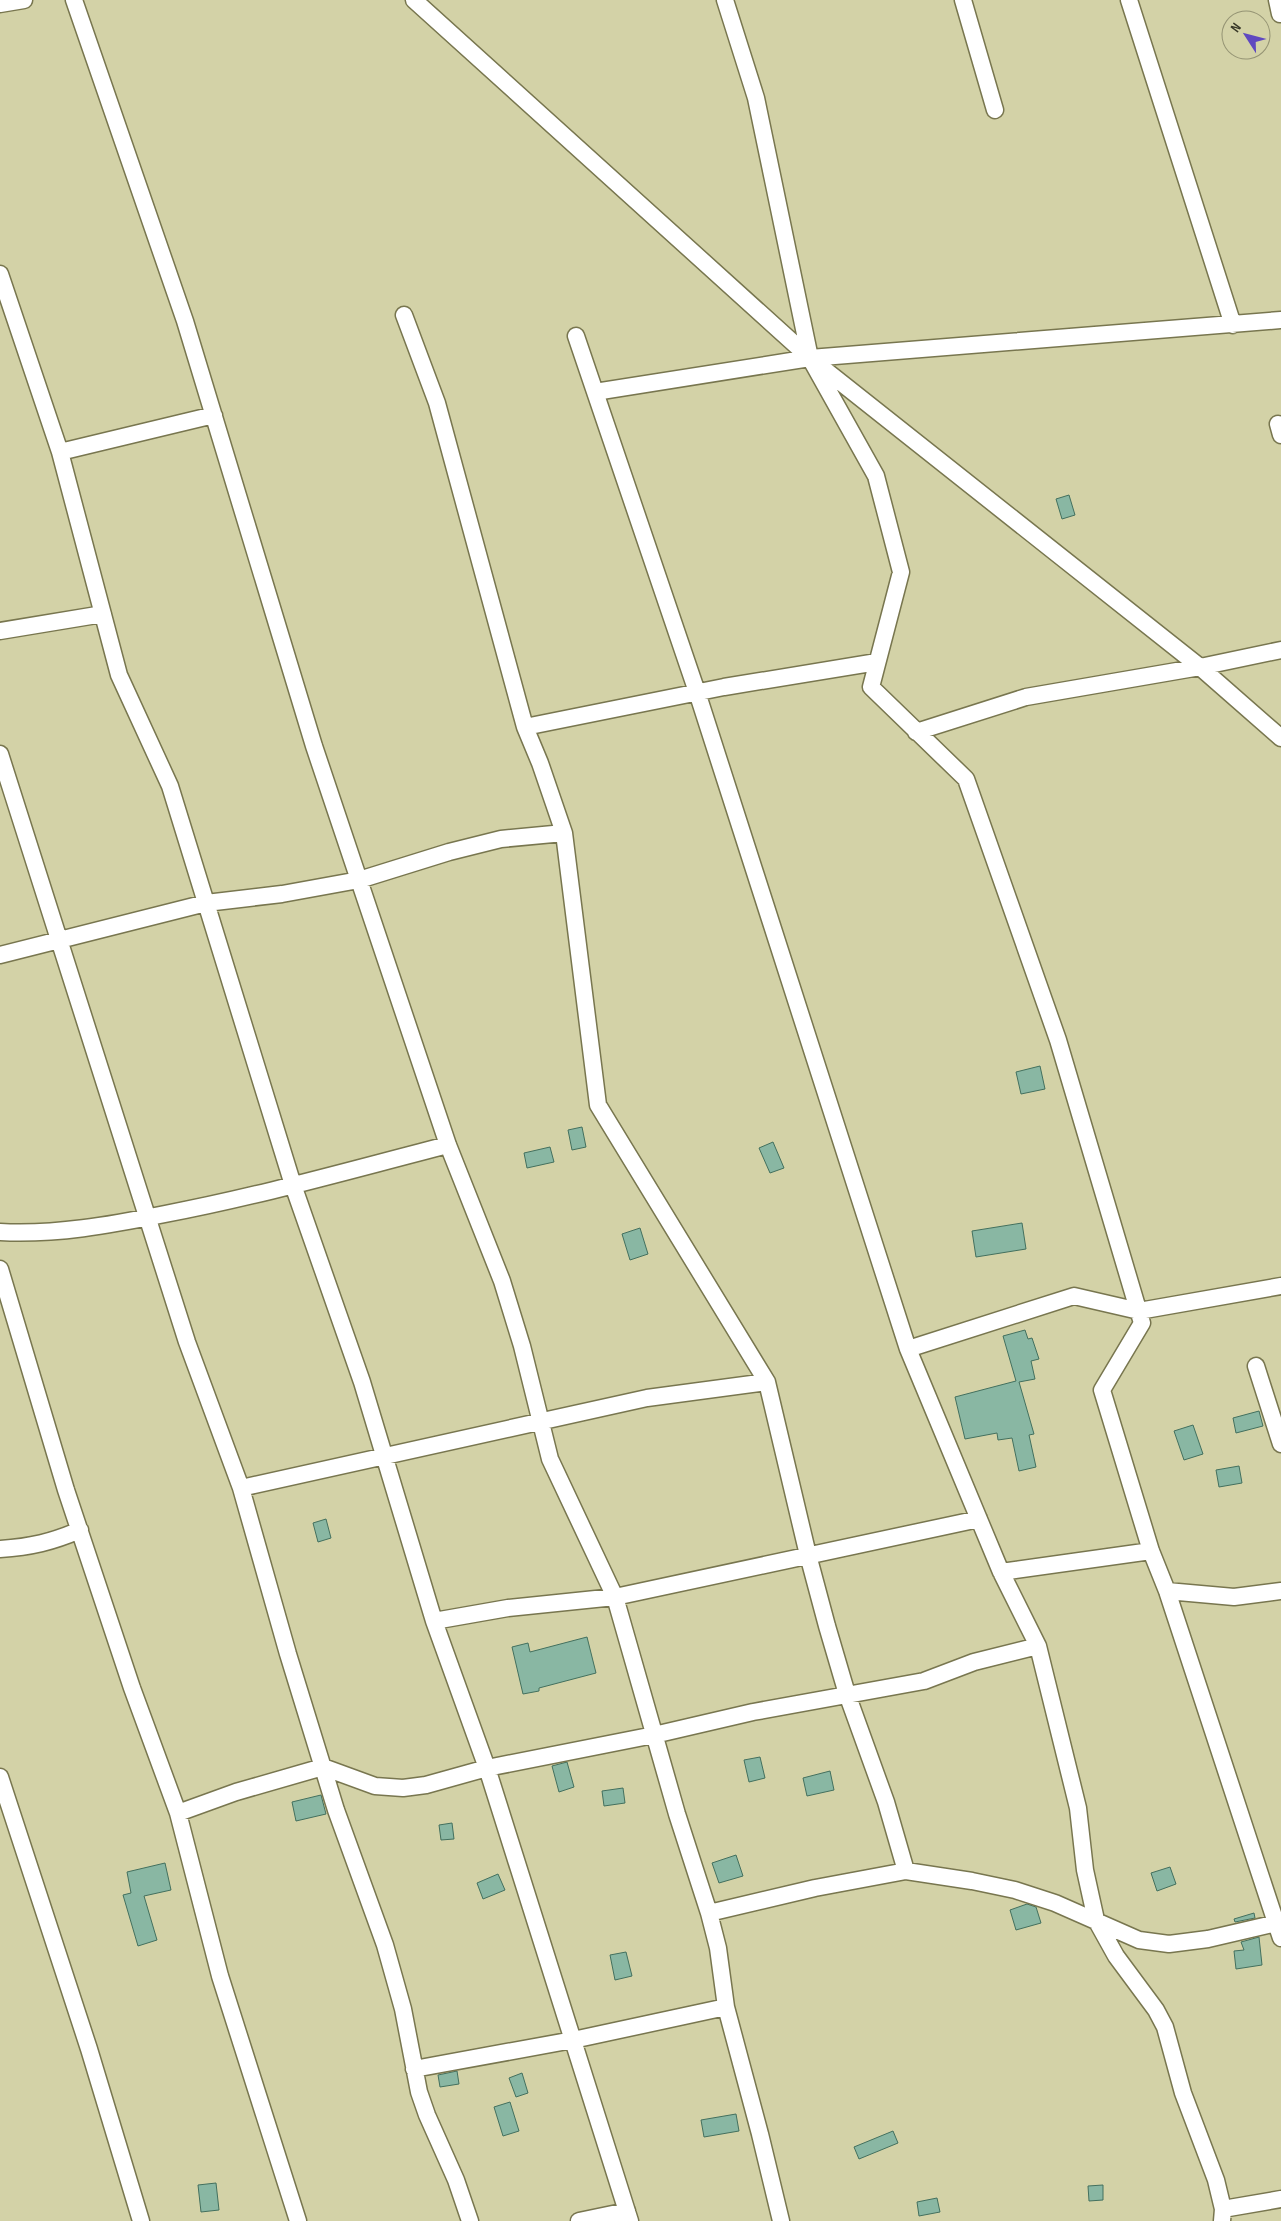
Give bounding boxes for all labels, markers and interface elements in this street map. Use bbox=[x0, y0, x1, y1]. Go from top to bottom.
north arrow bbox=[1221, 10, 1271, 60]
text: N bbox=[1227, 20, 1245, 36]

